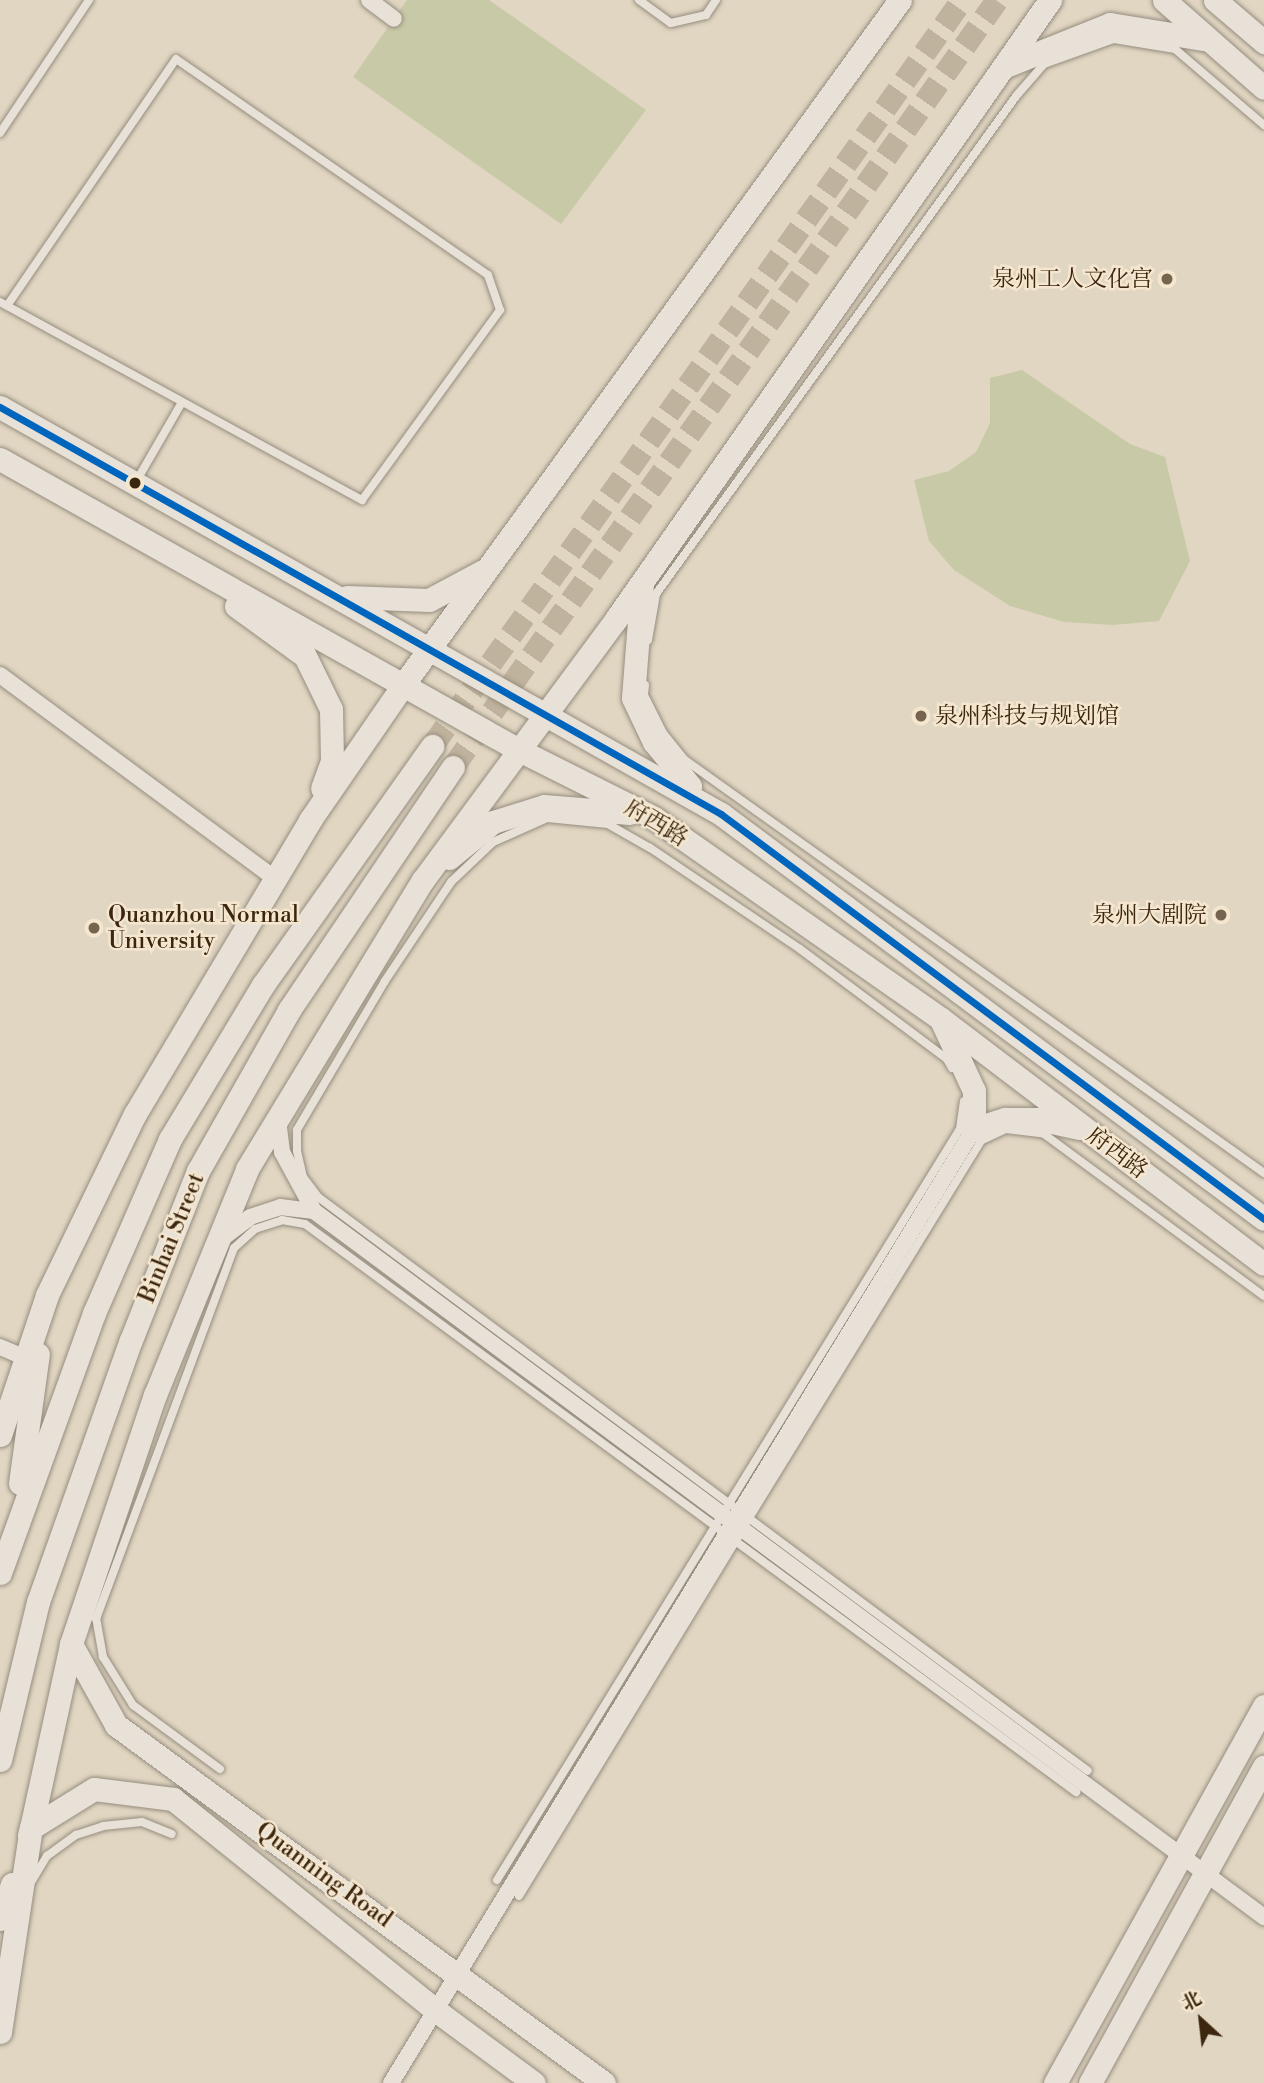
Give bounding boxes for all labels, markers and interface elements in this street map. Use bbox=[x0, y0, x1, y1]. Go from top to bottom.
place label: 泉州工人文化宫 bbox=[992, 265, 1153, 293]
marker: 泉州工人文化宫 bbox=[1159, 271, 1175, 287]
unlabelled marker bbox=[128, 476, 142, 490]
place label: 泉州科技与规划馆 bbox=[935, 702, 1119, 730]
marker: 泉州科技与规划馆 bbox=[913, 708, 929, 724]
street label: 府西路 bbox=[619, 793, 693, 853]
place label: Quanzhou Normal University bbox=[108, 901, 299, 955]
place label: 泉州大剧院 bbox=[1092, 901, 1207, 929]
marker: 泉州大剧院 bbox=[1213, 907, 1229, 923]
marker: Quanzhou Normal University bbox=[86, 920, 102, 936]
street label: 府西路 bbox=[1081, 1121, 1153, 1185]
street label: Binhai Street bbox=[133, 1169, 211, 1307]
street label: Quanning Road bbox=[251, 1816, 397, 1934]
north arrow bbox=[1166, 1985, 1236, 2055]
text: 北 bbox=[1178, 1986, 1205, 2016]

